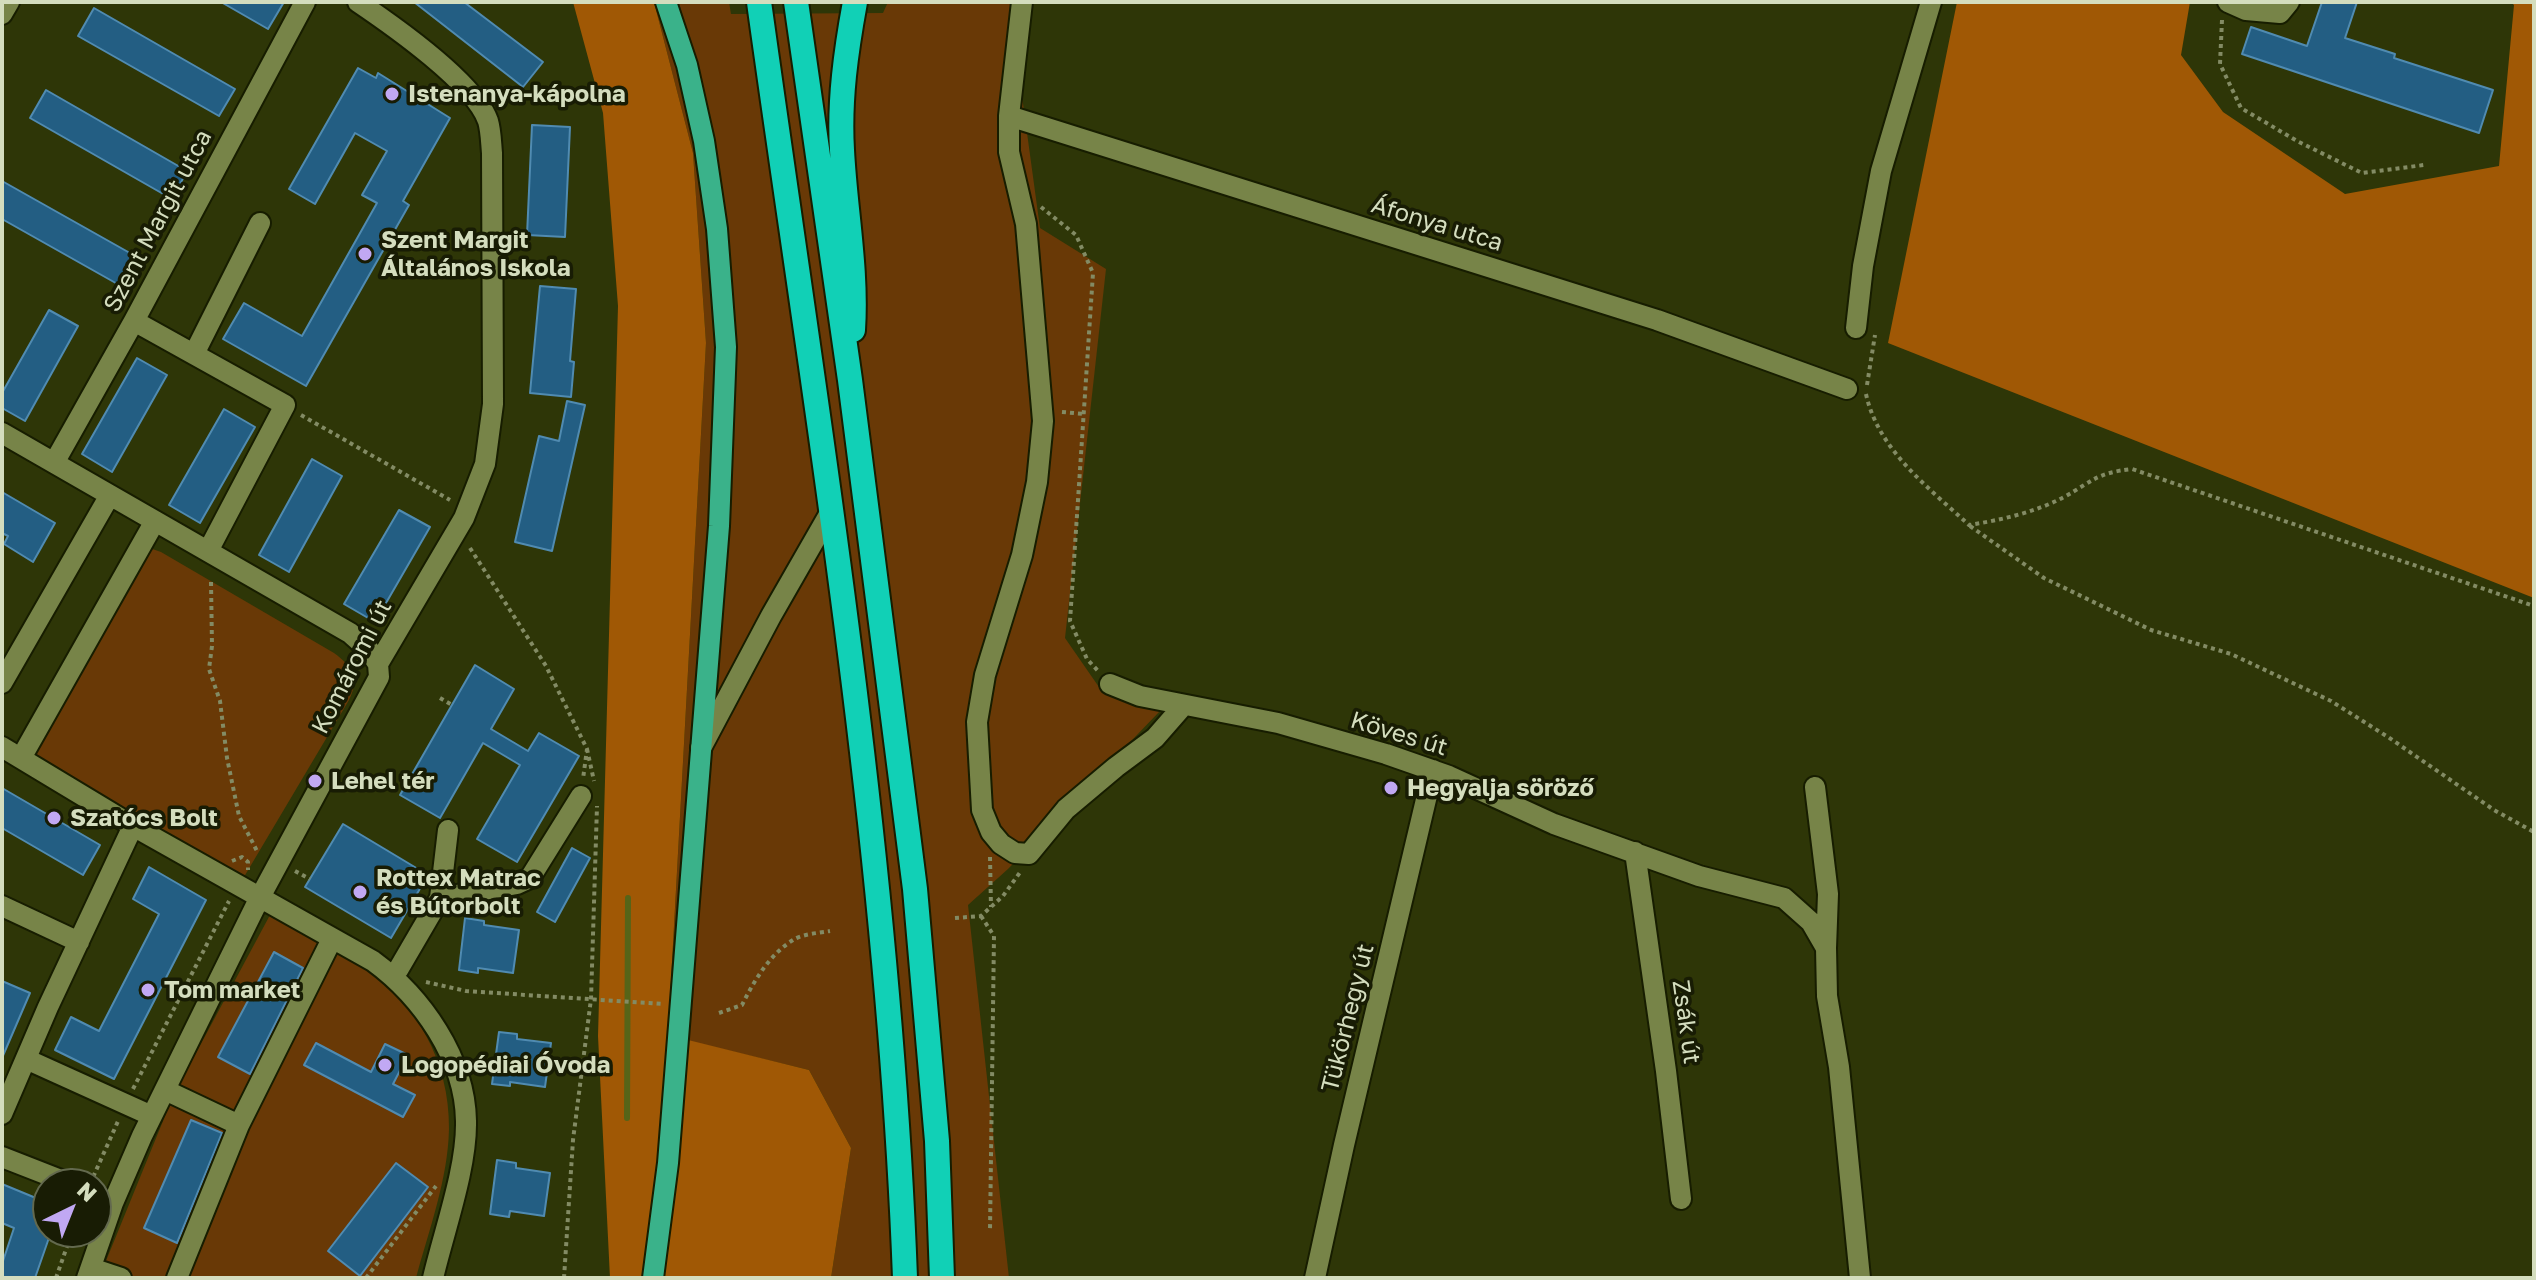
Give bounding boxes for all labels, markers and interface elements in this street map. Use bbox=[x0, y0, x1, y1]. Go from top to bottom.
place label: Istenanya-kápolna bbox=[408, 80, 626, 108]
marker: Istenanya-kápolna bbox=[383, 85, 401, 103]
street label: Szent Margit utca bbox=[98, 125, 218, 317]
street label: Áfonya utca bbox=[1368, 190, 1506, 258]
place label: Szent Margit Általános Iskola bbox=[381, 226, 571, 282]
marker: Szent Margit Általános Iskola bbox=[356, 245, 374, 263]
street label: Komáromi út bbox=[306, 595, 398, 739]
street label: Köves út bbox=[1347, 706, 1451, 762]
place label: Lehel tér bbox=[331, 767, 435, 795]
marker: Lehel tér bbox=[306, 772, 324, 790]
place label: Hegyalja söröző bbox=[1407, 774, 1594, 802]
marker: Hegyalja söröző bbox=[1382, 779, 1400, 797]
place label: Szatócs Bolt bbox=[70, 804, 218, 832]
marker: Szatócs Bolt bbox=[45, 809, 63, 827]
place label: Rottex Matrac és Bútorbolt bbox=[376, 864, 541, 920]
marker: Rottex Matrac és Bútorbolt bbox=[351, 883, 369, 901]
street label: Tükörhegy út bbox=[1316, 941, 1380, 1095]
place label: Tom market bbox=[164, 976, 300, 1004]
street label: Zsák út bbox=[1666, 978, 1706, 1066]
marker: Tom market bbox=[139, 981, 157, 999]
place label: Logopédiai Óvoda bbox=[401, 1051, 610, 1079]
marker: Logopédiai Óvoda bbox=[376, 1056, 394, 1074]
north arrow bbox=[32, 1168, 112, 1248]
text: N bbox=[72, 1176, 103, 1207]

